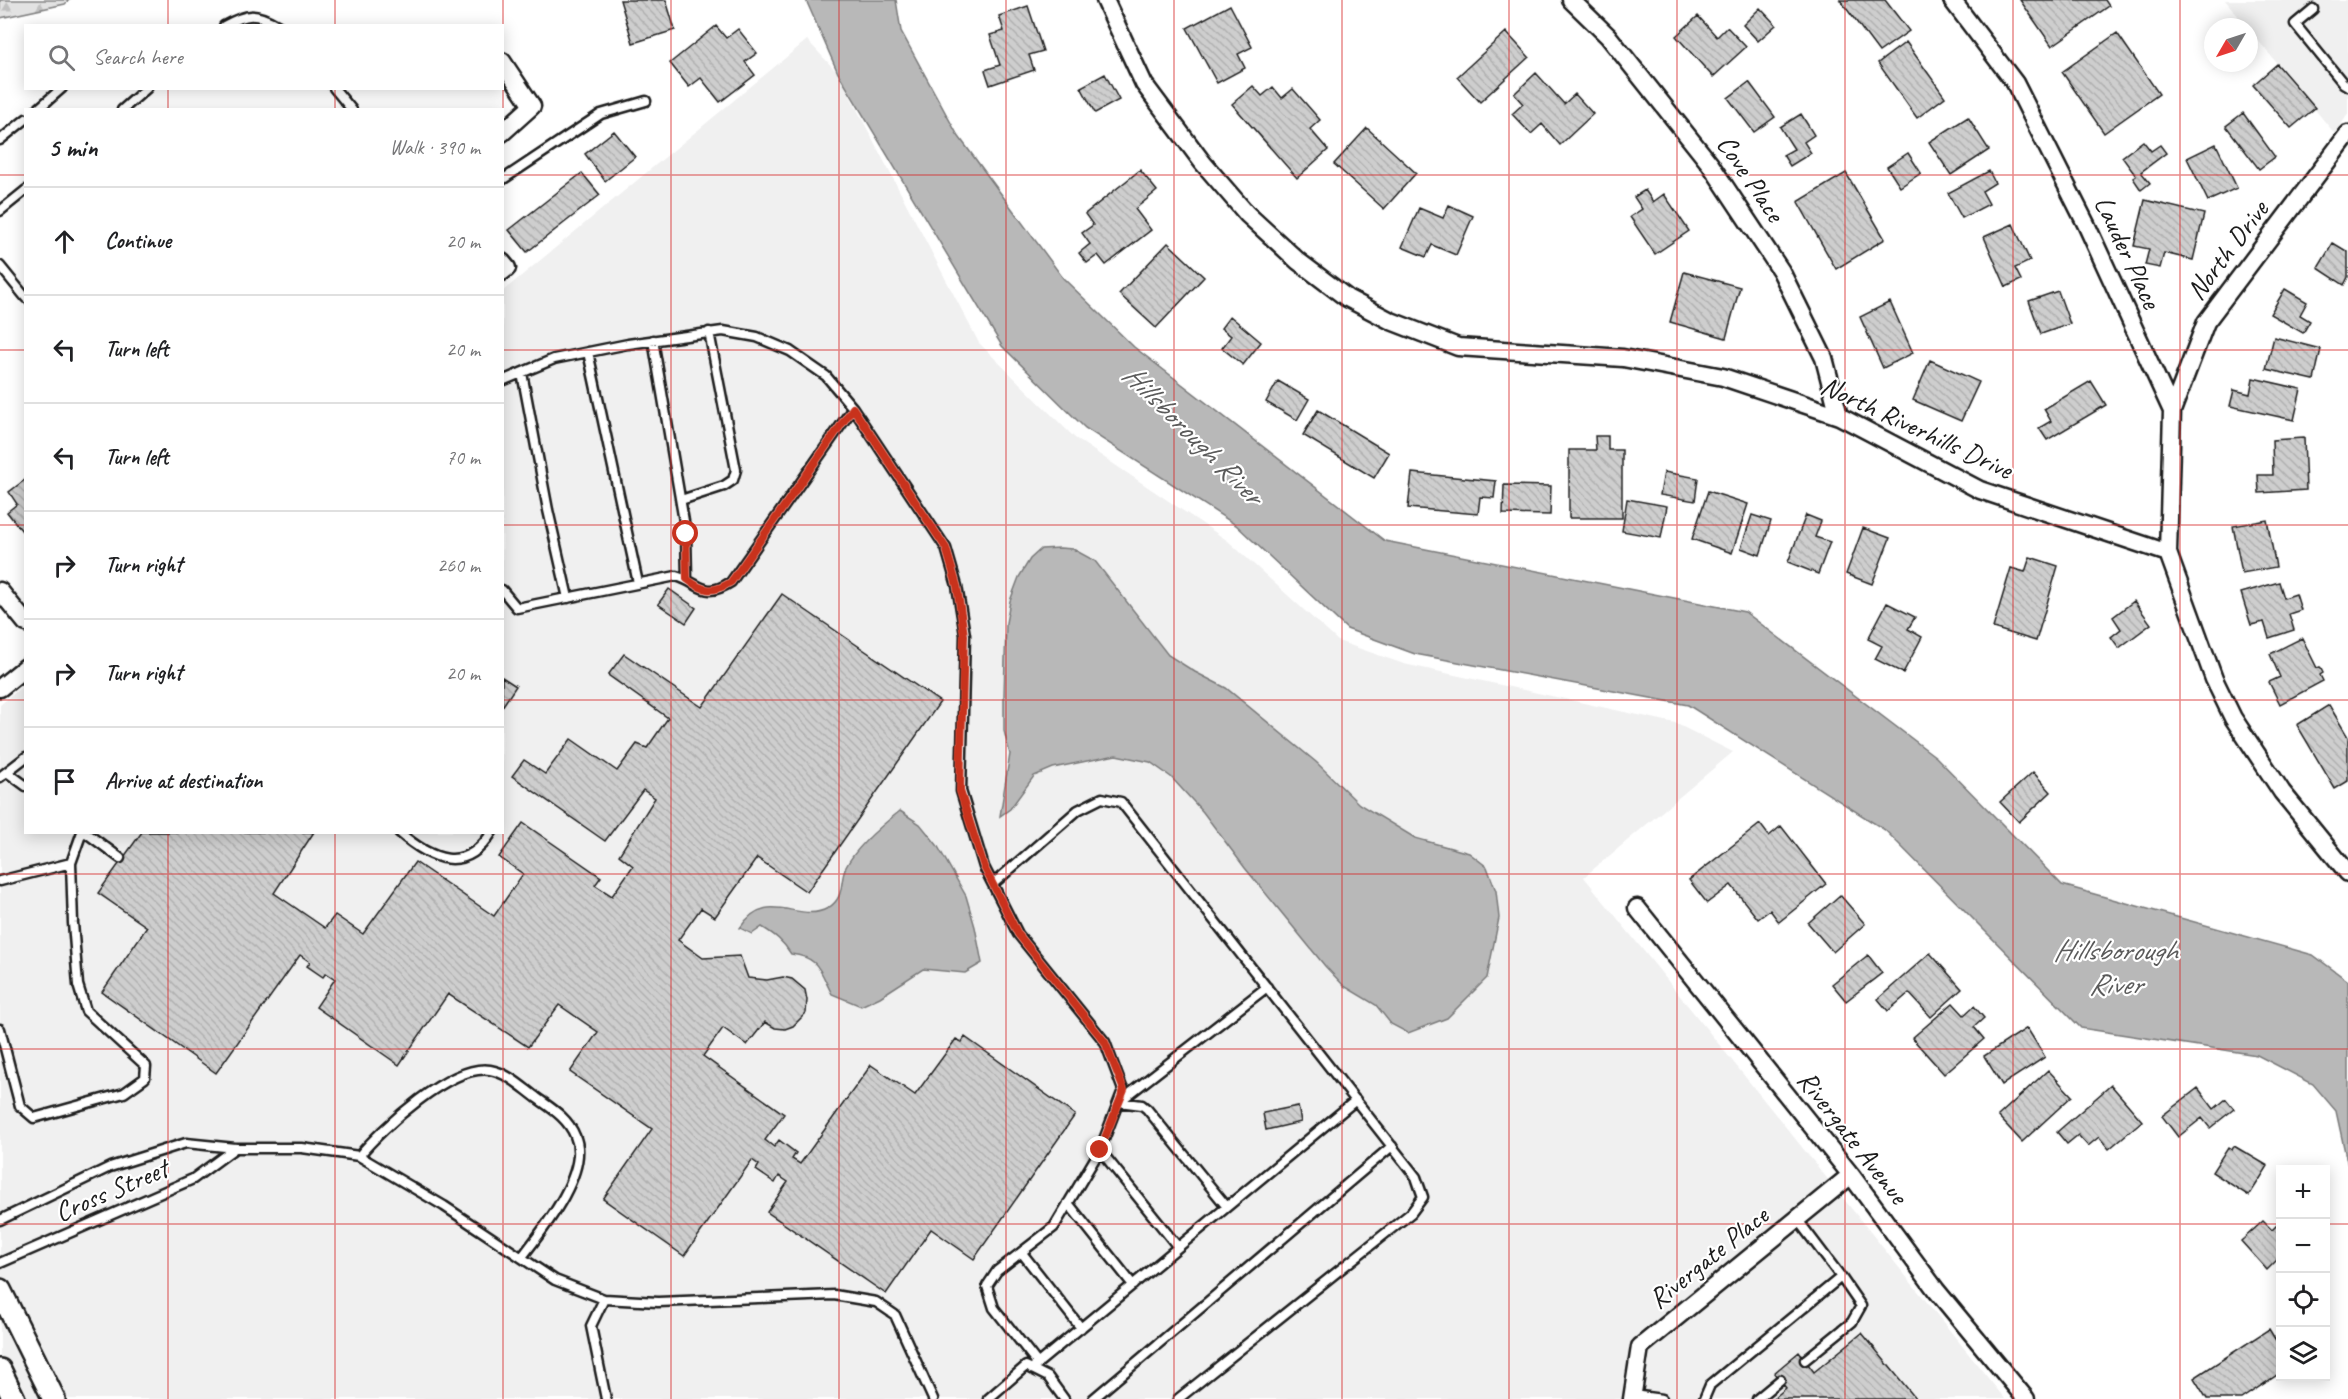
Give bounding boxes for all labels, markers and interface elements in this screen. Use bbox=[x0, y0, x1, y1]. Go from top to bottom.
north arrow bbox=[2204, 18, 2258, 72]
search box bbox=[24, 24, 504, 90]
icon: search bbox=[45, 41, 78, 74]
text: Search here bbox=[93, 43, 183, 71]
street label: Cove Place bbox=[1709, 128, 1794, 230]
text: 5 min bbox=[48, 131, 97, 164]
text: Walk · 390 m bbox=[390, 135, 480, 160]
street label: Lauder Place bbox=[2087, 190, 2170, 316]
street label: North Drive bbox=[2178, 192, 2277, 307]
icon: ahead bbox=[48, 225, 81, 258]
text: Continue bbox=[105, 227, 171, 255]
text: 20 m bbox=[446, 229, 480, 254]
icon: left bbox=[48, 333, 81, 366]
text: Turn left bbox=[105, 335, 169, 363]
text: 20 m bbox=[446, 337, 480, 362]
water label: Hillsborough River bbox=[1115, 356, 1275, 516]
street label: North Riverhills Drive bbox=[1816, 367, 2020, 487]
icon: left bbox=[48, 441, 81, 474]
text: Turn left bbox=[105, 443, 169, 471]
text: 70 m bbox=[446, 445, 480, 470]
route start bbox=[672, 520, 698, 546]
icon: right bbox=[48, 549, 81, 582]
text: Turn right bbox=[105, 551, 182, 579]
text: 260 m bbox=[437, 553, 480, 578]
icon: right bbox=[48, 657, 81, 690]
text: Turn right bbox=[105, 659, 182, 687]
text: 20 m bbox=[446, 661, 480, 686]
icon: arrive bbox=[48, 765, 81, 798]
text: Arrive at destination bbox=[105, 767, 262, 795]
water label: Hillsborough River bbox=[2053, 931, 2179, 1003]
street label: Rivergate Avenue bbox=[1790, 1063, 1917, 1212]
route end bbox=[1086, 1136, 1112, 1162]
street label: Cross Street bbox=[49, 1149, 176, 1229]
map controls bbox=[2276, 1165, 2330, 1381]
button: + bbox=[2276, 1165, 2330, 1219]
street label: Rivergate Place bbox=[1641, 1197, 1776, 1316]
button: − bbox=[2276, 1219, 2330, 1273]
button: locate bbox=[2276, 1273, 2330, 1327]
button: layers bbox=[2276, 1327, 2330, 1381]

